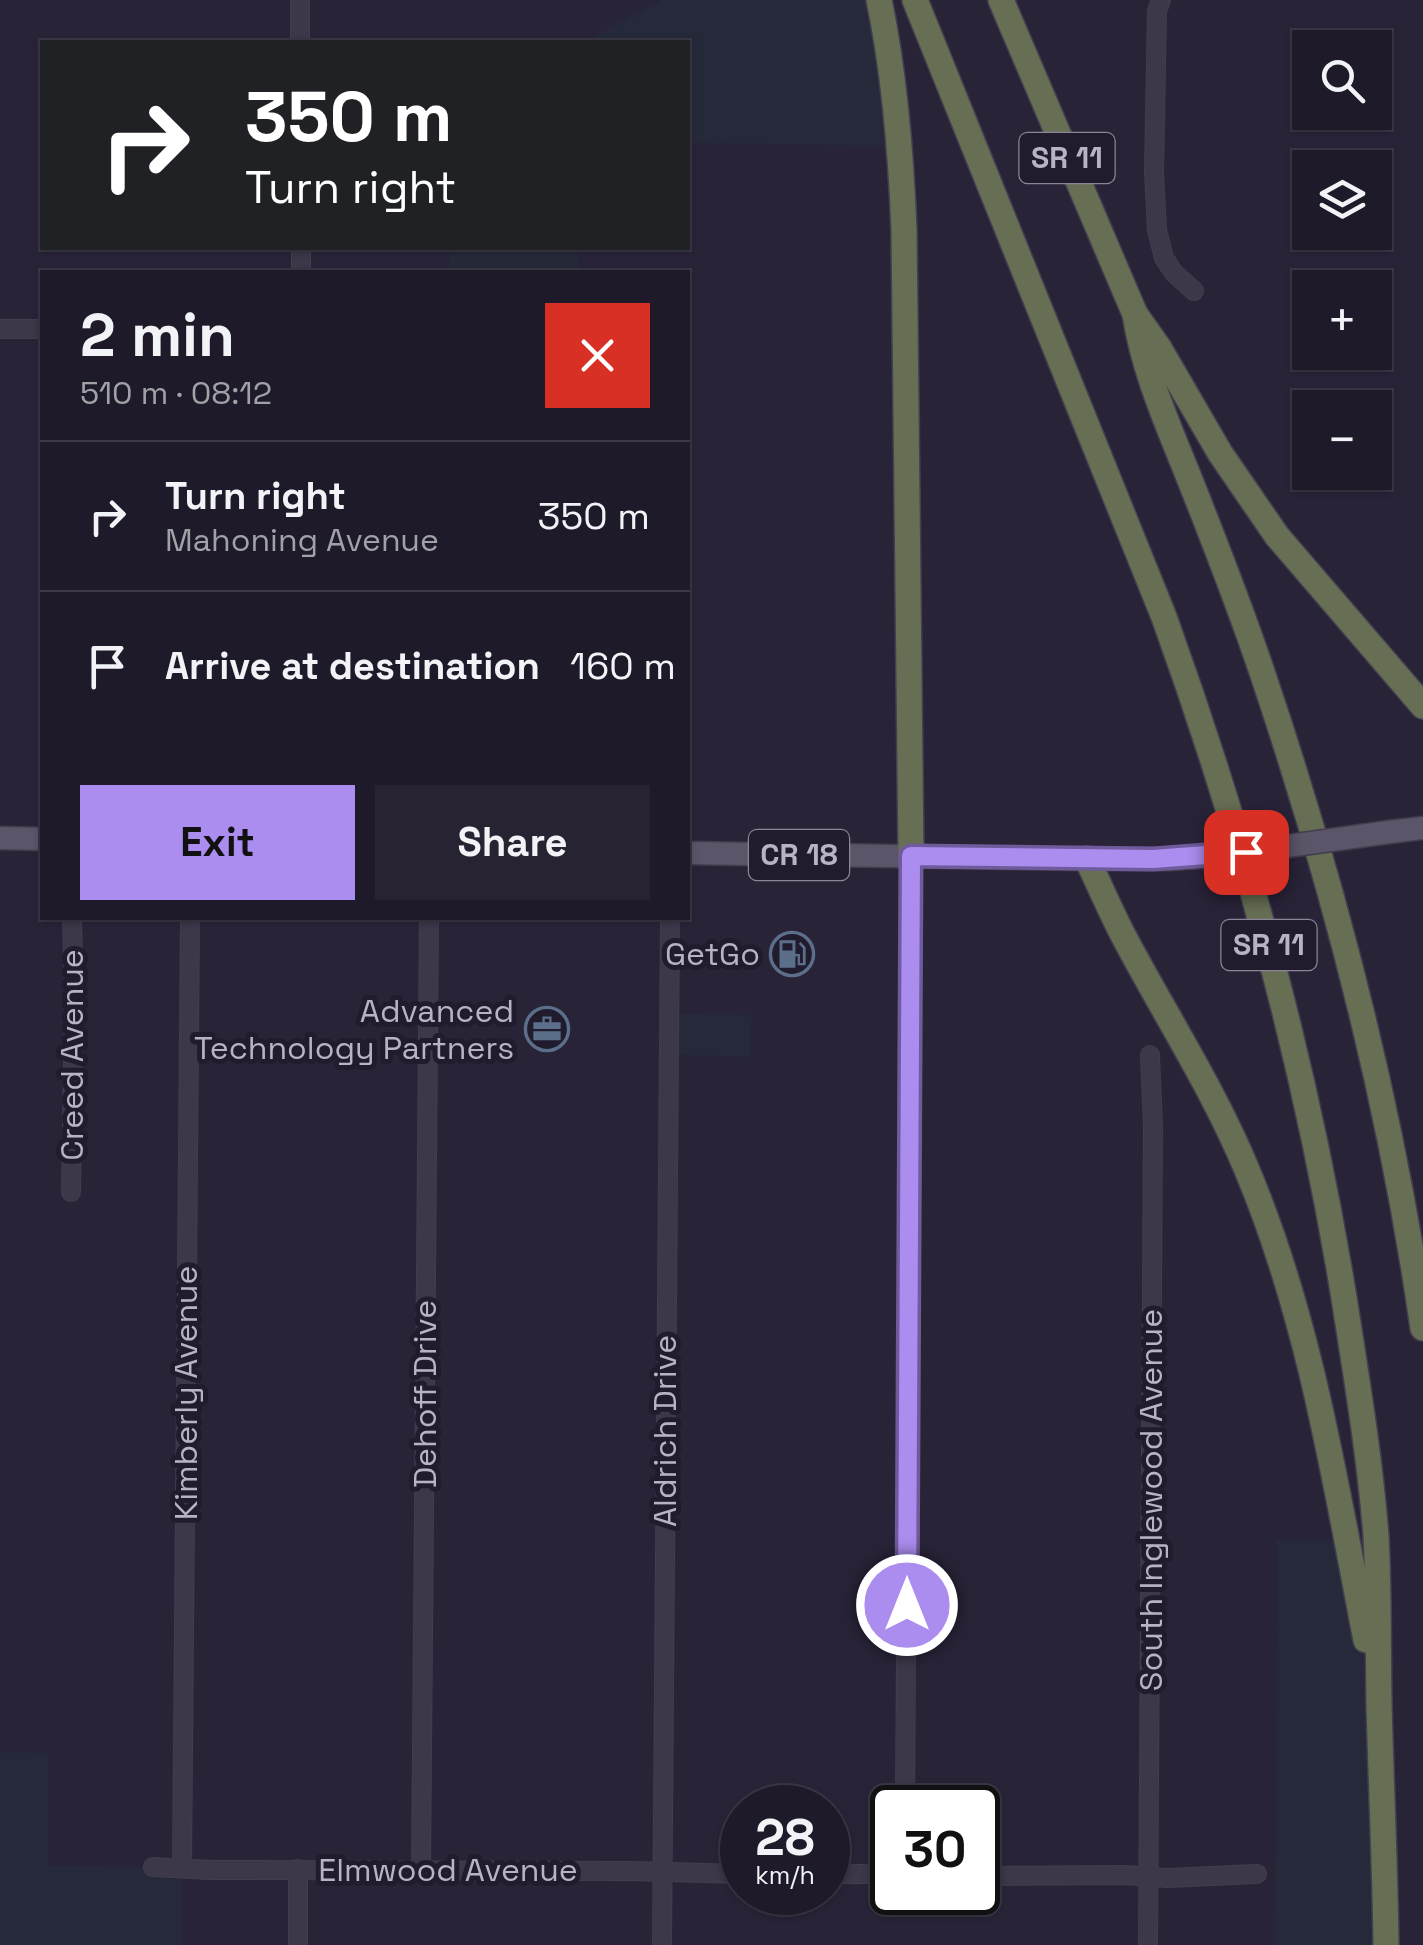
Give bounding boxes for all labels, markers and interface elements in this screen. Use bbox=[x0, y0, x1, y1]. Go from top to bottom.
map controls bbox=[1292, 30, 1392, 490]
button: search bbox=[1292, 30, 1392, 130]
text: 350 m bbox=[245, 72, 452, 161]
icon: right bbox=[80, 80, 210, 210]
road number: SR 11 bbox=[1020, 133, 1114, 183]
button: layers bbox=[1292, 150, 1392, 250]
text: Turn right bbox=[245, 159, 456, 216]
button: + bbox=[1292, 270, 1392, 370]
text: 2 min bbox=[80, 297, 235, 374]
button: close bbox=[545, 303, 650, 408]
text: 510 m · 08:12 bbox=[80, 373, 272, 413]
button: − bbox=[1292, 390, 1392, 490]
text: Turn right bbox=[165, 472, 346, 520]
icon: right bbox=[80, 489, 135, 544]
text: 350 m bbox=[537, 492, 650, 540]
text: Mahoning Avenue bbox=[165, 520, 439, 560]
icon: arrive bbox=[80, 639, 135, 694]
text: Arrive at destination bbox=[165, 642, 540, 690]
text: 160 m bbox=[570, 642, 676, 690]
button: Exit bbox=[80, 785, 355, 900]
button: Share bbox=[375, 785, 650, 900]
pin bbox=[1204, 810, 1289, 895]
icon: arrive bbox=[1219, 825, 1274, 880]
road number: CR 18 bbox=[749, 830, 849, 880]
road number: SR 11 bbox=[1222, 920, 1316, 970]
fuel station icon: GetGo bbox=[769, 931, 815, 977]
place label: GetGo bbox=[665, 934, 760, 974]
street label: Creed Avenue bbox=[52, 949, 92, 1161]
place label: Advanced Technology Partners bbox=[194, 991, 514, 1068]
office icon: Advanced Technology Partners bbox=[524, 1006, 570, 1052]
street label: Kimberly Avenue bbox=[166, 1266, 206, 1520]
street label: Dehoff Drive bbox=[405, 1300, 445, 1488]
street label: South Inglewood Avenue bbox=[1131, 1309, 1171, 1691]
street label: Aldrich Drive bbox=[645, 1335, 685, 1527]
position arrow bbox=[855, 1553, 959, 1657]
speed limit sign: 30 bbox=[870, 1785, 1000, 1915]
text: 28 bbox=[755, 1806, 815, 1870]
street label: Elmwood Avenue bbox=[318, 1850, 578, 1890]
text: km/h bbox=[755, 1859, 815, 1891]

